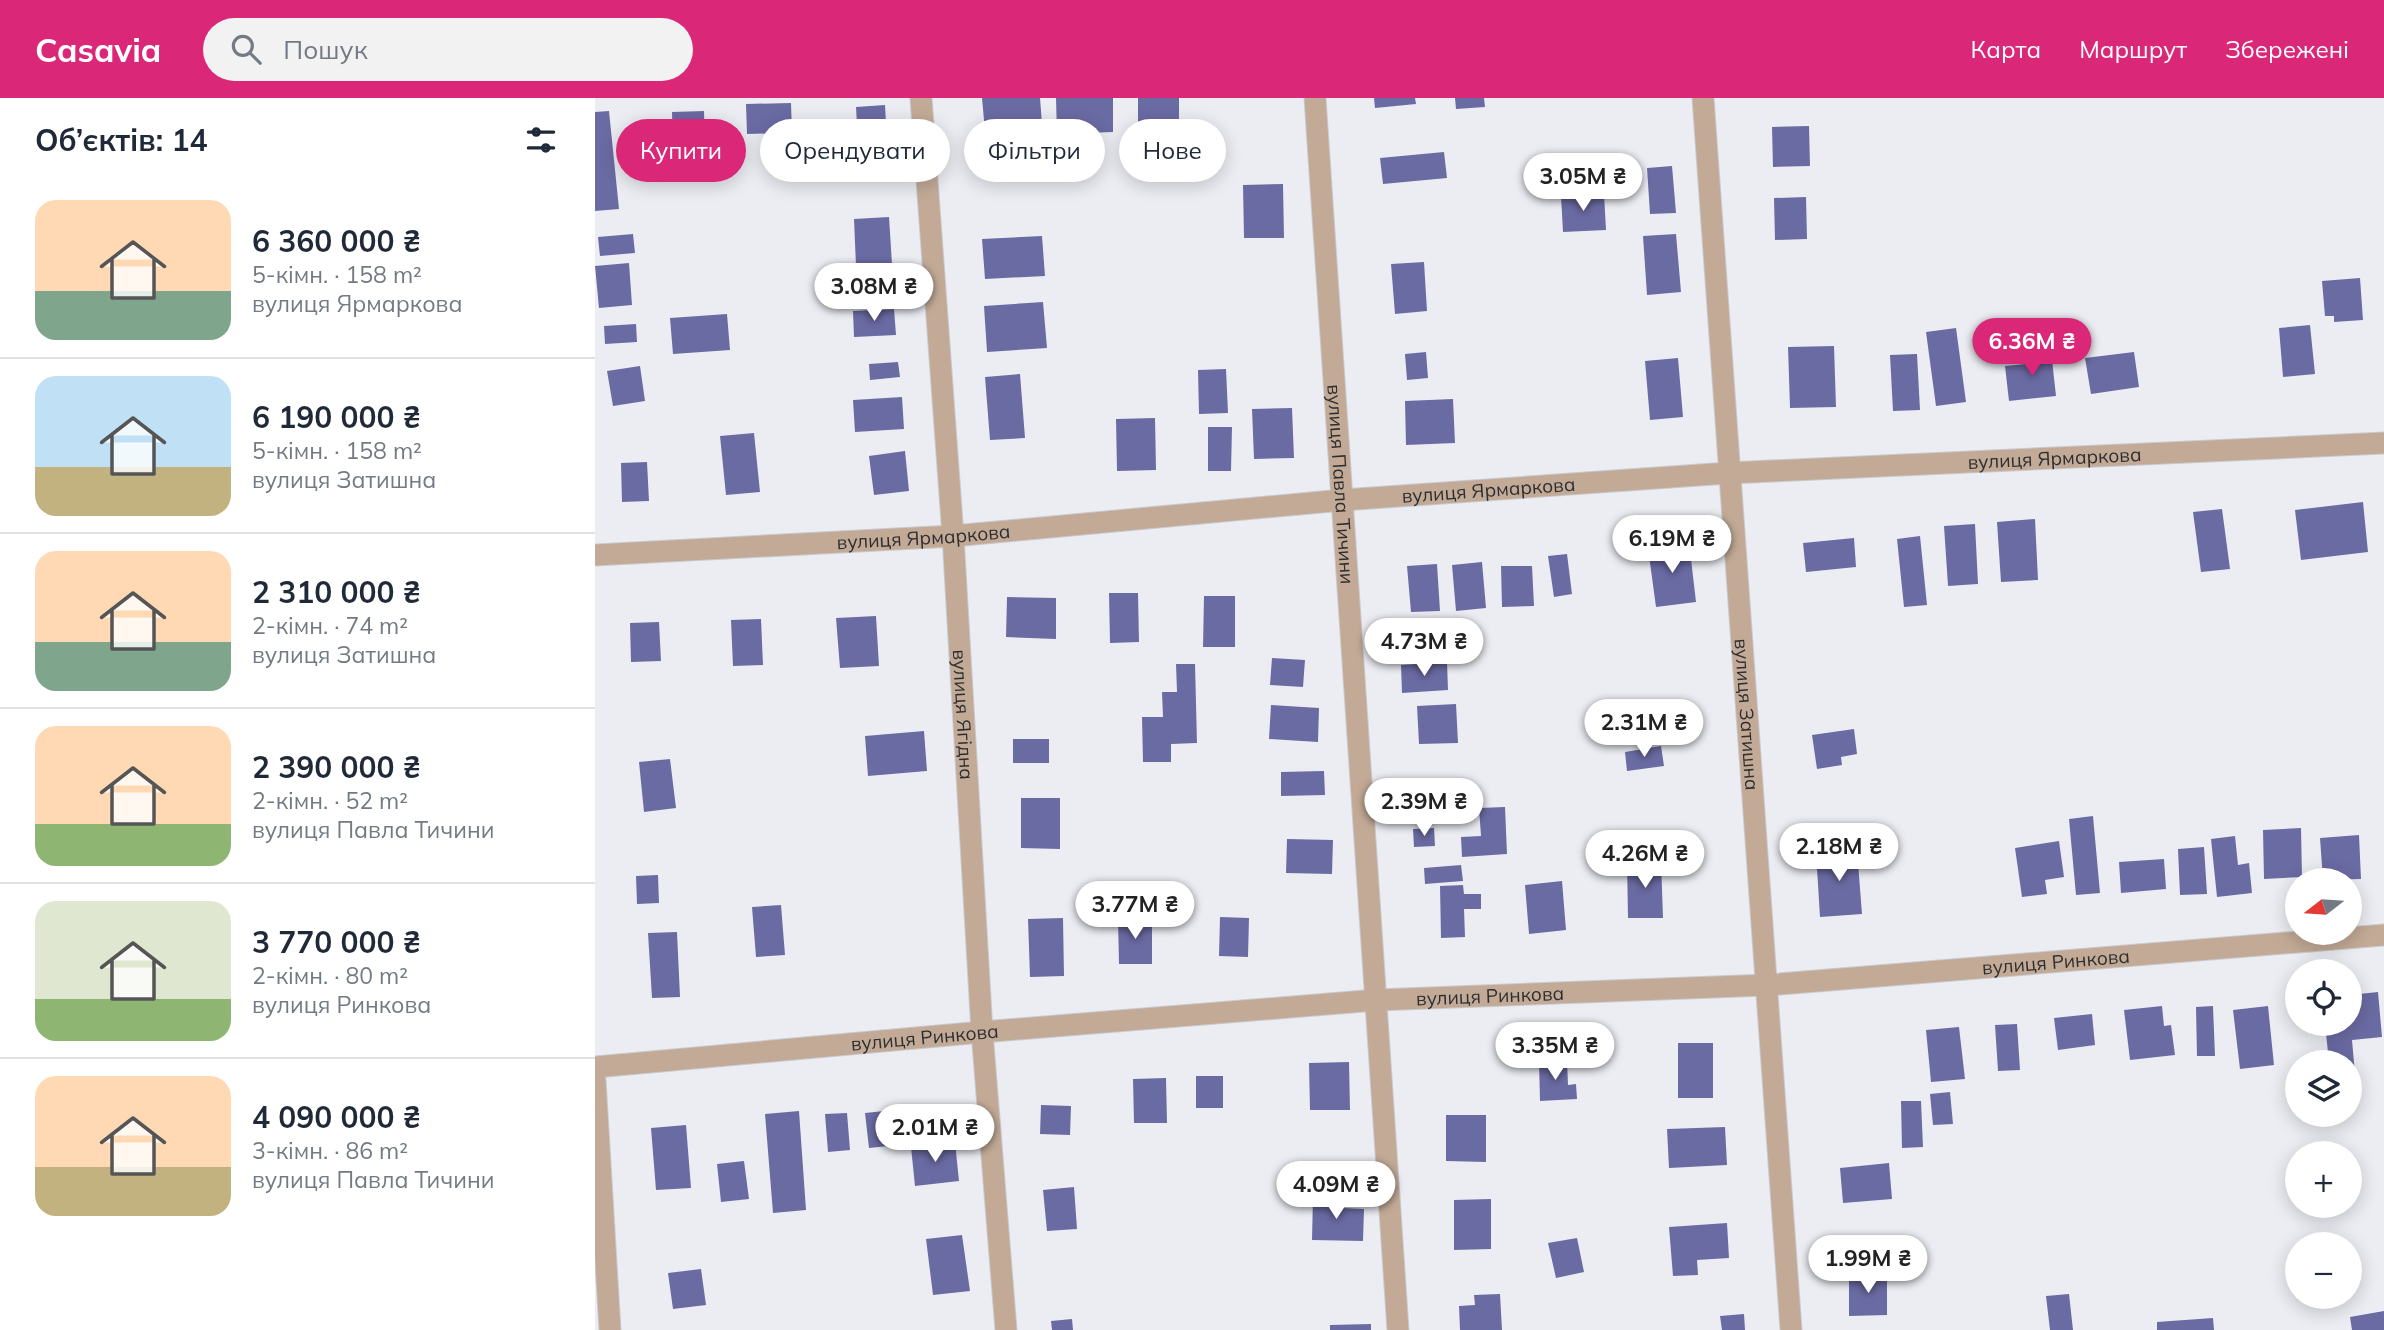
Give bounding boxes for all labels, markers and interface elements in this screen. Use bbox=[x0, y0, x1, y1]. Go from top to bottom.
search box bbox=[203, 18, 693, 81]
text: Casavia bbox=[35, 29, 161, 70]
icon: search bbox=[227, 30, 265, 68]
text: Пошук bbox=[283, 33, 368, 66]
text: Карта bbox=[1971, 34, 2041, 64]
text: Маршрут bbox=[2079, 34, 2187, 64]
text: Збережені bbox=[2225, 34, 2349, 64]
chip: Купити bbox=[616, 119, 746, 182]
chip: Орендувати bbox=[760, 119, 950, 182]
chip: Фільтри bbox=[964, 119, 1105, 182]
chip: Нове bbox=[1119, 119, 1226, 182]
text: Об’єктів: 14 bbox=[35, 121, 207, 159]
icon: filters bbox=[522, 121, 560, 159]
pin: 3.05M ₴ bbox=[1518, 153, 1648, 213]
text: 3.05M ₴ bbox=[1539, 161, 1627, 190]
text: 6 360 000 ₴ bbox=[252, 222, 421, 260]
icon: home bbox=[91, 228, 175, 312]
text: 5-кімн. · 158 m² bbox=[252, 260, 422, 289]
pin: 3.08M ₴ bbox=[809, 264, 939, 323]
text: 3.08M ₴ bbox=[830, 271, 918, 300]
text: вулиця Ярмаркова bbox=[252, 289, 462, 318]
pin: 6.36M ₴ bbox=[1967, 318, 2097, 378]
text: 6.36M ₴ bbox=[1988, 326, 2076, 355]
street label: вулиця Павла Тичини bbox=[1322, 383, 1360, 585]
text: 6 190 000 ₴ bbox=[252, 398, 421, 436]
icon: home bbox=[91, 404, 175, 488]
text: 5-кімн. · 158 m² bbox=[252, 436, 422, 465]
street label: вулиця Ярмаркова bbox=[1967, 442, 2142, 474]
text: вулиця Затишна bbox=[252, 465, 436, 494]
street label: вулиця Ярмаркова bbox=[1401, 472, 1576, 508]
pin: 6.19M ₴ bbox=[1607, 516, 1737, 575]
street label: вулиця Ярмаркова bbox=[836, 519, 1011, 554]
text: 6.19M ₴ bbox=[1628, 523, 1716, 552]
text: 2 310 000 ₴ bbox=[252, 573, 421, 611]
icon: home bbox=[91, 579, 175, 663]
text: 2-кімн. · 74 m² bbox=[252, 611, 408, 640]
pin: 4.73M ₴ bbox=[1359, 618, 1489, 678]
text: 4.73M ₴ bbox=[1380, 626, 1468, 655]
street label: вулиця Затишна bbox=[1730, 638, 1764, 791]
text: вулиця Затишна bbox=[252, 640, 436, 669]
street label: вулиця Ягідна bbox=[948, 649, 979, 780]
pin: 2.31M ₴ bbox=[1579, 700, 1709, 759]
text: 2.31M ₴ bbox=[1600, 707, 1688, 736]
text: 2 390 000 ₴ bbox=[252, 748, 421, 786]
icon: home bbox=[91, 754, 175, 838]
pin: 2.39M ₴ bbox=[1359, 778, 1489, 838]
text: 2-кімн. · 52 m² bbox=[252, 786, 408, 815]
text: 2.39M ₴ bbox=[1380, 786, 1468, 815]
text: вулиця Павла Тичини bbox=[252, 815, 494, 844]
pin: 2.18M ₴ bbox=[1774, 824, 1904, 883]
pin: 4.26M ₴ bbox=[1580, 830, 1710, 890]
text: 2.18M ₴ bbox=[1795, 831, 1883, 860]
text: 4.26M ₴ bbox=[1601, 838, 1689, 867]
north arrow bbox=[2285, 868, 2363, 945]
map controls bbox=[2285, 868, 2362, 1309]
pin: 3.77M ₴ bbox=[1070, 882, 1200, 941]
text: 3.77M ₴ bbox=[1091, 889, 1179, 918]
text: 3 770 000 ₴ bbox=[252, 923, 421, 961]
icon: home bbox=[91, 929, 175, 1013]
street label: вулиця Ринкова bbox=[1981, 944, 2131, 980]
button: locate bbox=[2285, 959, 2362, 1036]
text: 2-кімн. · 80 m² bbox=[252, 961, 408, 990]
street label: вулиця Ринкова bbox=[1416, 981, 1565, 1010]
text: вулиця Ринкова bbox=[252, 990, 431, 1019]
street label: вулиця Ринкова bbox=[850, 1019, 999, 1056]
pin: 3.35M ₴ bbox=[1490, 1023, 1620, 1082]
text: 3.35M ₴ bbox=[1511, 1030, 1599, 1059]
button: layers bbox=[2285, 1050, 2362, 1127]
text: 4 090 000 ₴ bbox=[252, 1098, 421, 1136]
icon: home bbox=[91, 1104, 175, 1188]
pin: 2.01M ₴ bbox=[870, 1104, 1000, 1164]
text: 2.01M ₴ bbox=[891, 1112, 979, 1141]
text: 3-кімн. · 86 m² bbox=[252, 1136, 408, 1165]
button: + bbox=[2285, 1141, 2362, 1218]
pin: 4.09M ₴ bbox=[1271, 1162, 1401, 1221]
text: вулиця Павла Тичини bbox=[252, 1165, 494, 1194]
text: 4.09M ₴ bbox=[1292, 1169, 1380, 1198]
button: − bbox=[2285, 1232, 2362, 1309]
pin: 1.99M ₴ bbox=[1803, 1236, 1933, 1295]
text: 1.99M ₴ bbox=[1824, 1243, 1912, 1272]

